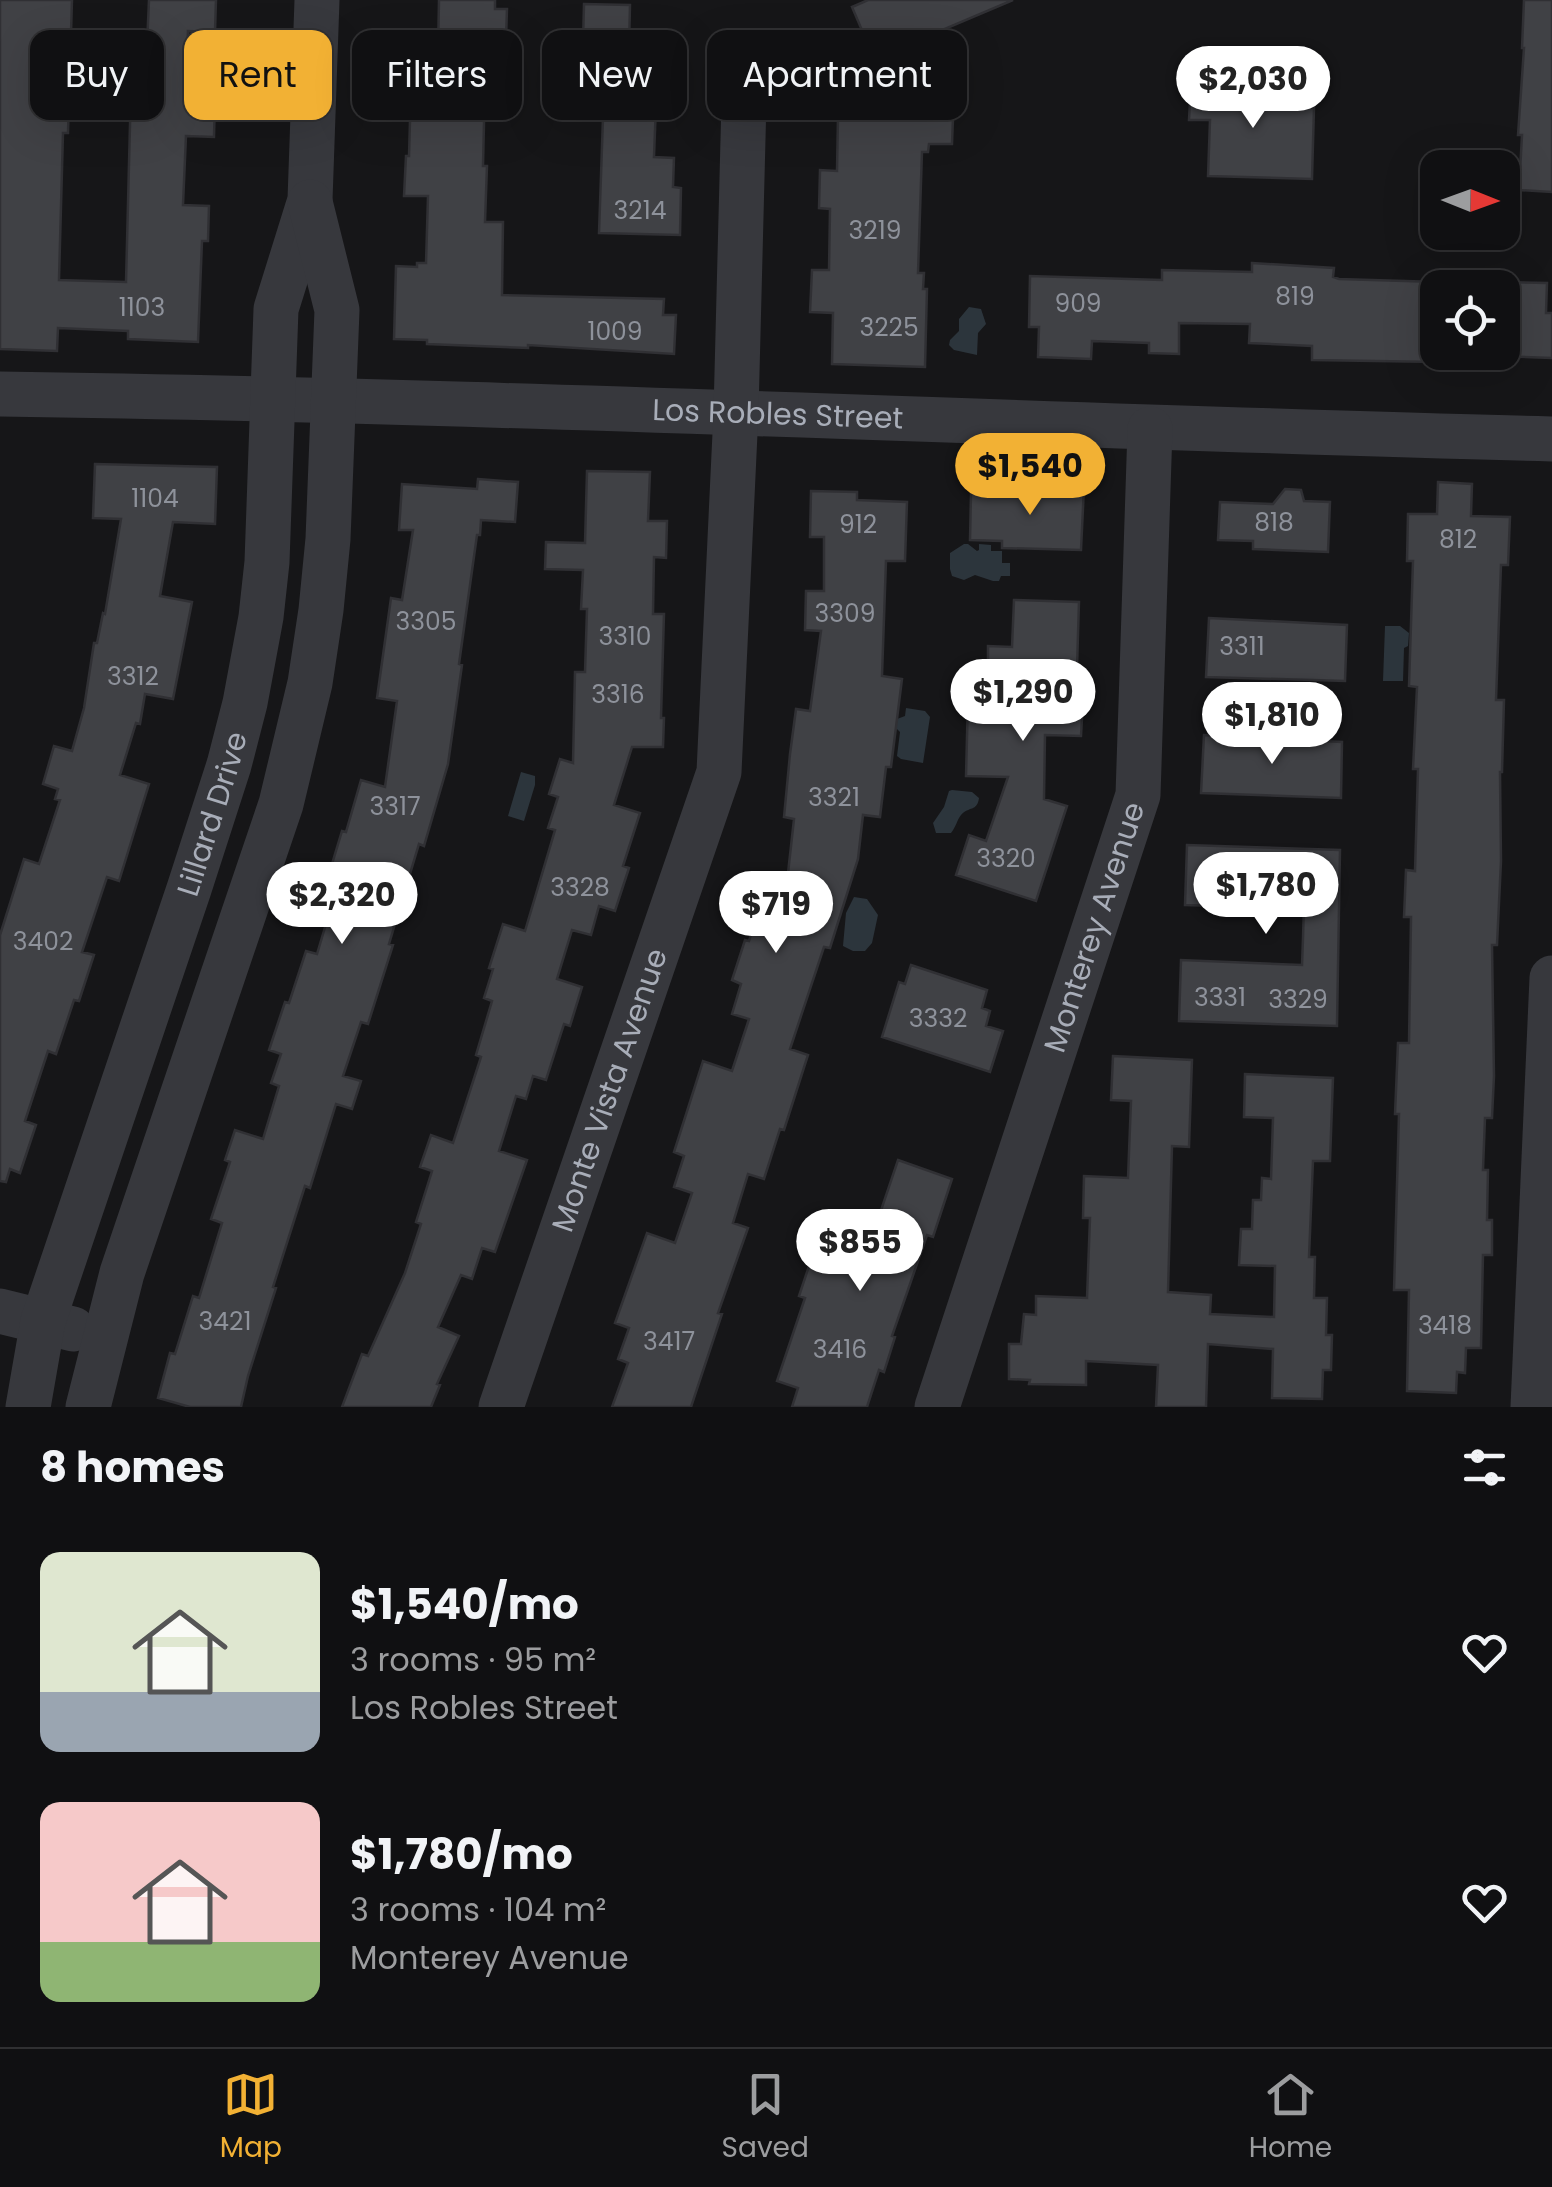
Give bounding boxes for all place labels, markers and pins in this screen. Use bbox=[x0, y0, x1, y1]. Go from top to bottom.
pin: $2,030 bbox=[1172, 46, 1334, 131]
pin: $1,540 bbox=[949, 433, 1111, 518]
pin: $1,290 bbox=[942, 659, 1104, 744]
pin: $1,810 bbox=[1191, 682, 1353, 767]
pin: $1,780 bbox=[1185, 852, 1347, 937]
pin: $2,320 bbox=[261, 862, 423, 947]
pin: $719 bbox=[717, 871, 835, 956]
pin: $855 bbox=[801, 1209, 919, 1294]

